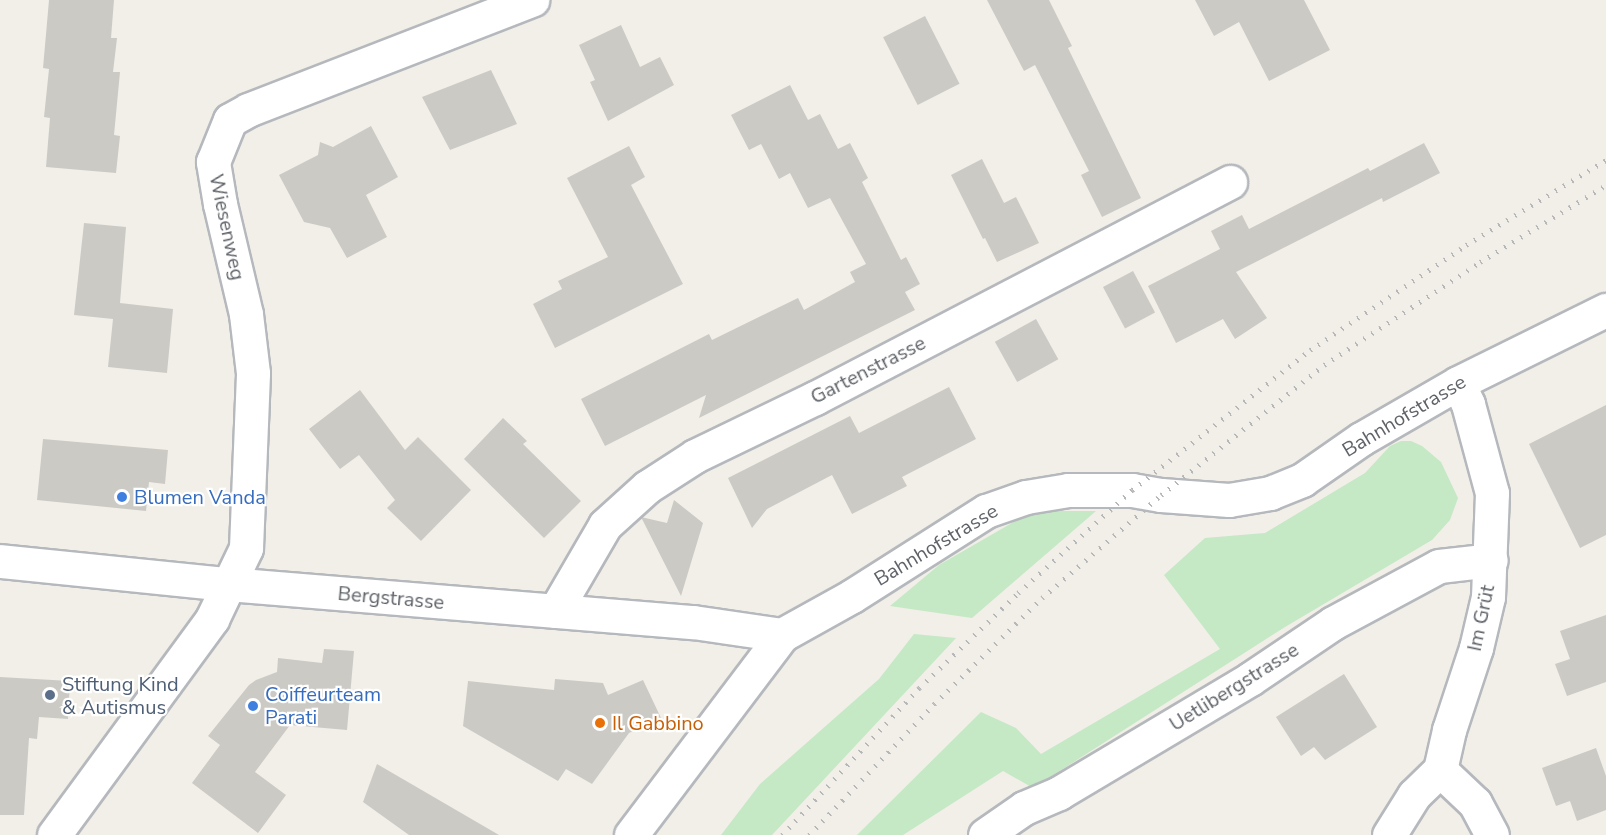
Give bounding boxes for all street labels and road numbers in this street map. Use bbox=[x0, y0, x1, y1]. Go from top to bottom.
street label: Wiesenweg bbox=[204, 172, 250, 282]
street label: Gartenstrasse bbox=[807, 331, 929, 409]
street label: Bahnhofstrasse bbox=[1338, 370, 1470, 462]
street label: Bahnhofstrasse bbox=[870, 499, 1002, 591]
street label: Bergstrasse bbox=[337, 581, 445, 615]
street label: Im Grüt bbox=[1462, 583, 1500, 653]
street label: Uetlibergstrasse bbox=[1165, 638, 1303, 736]

